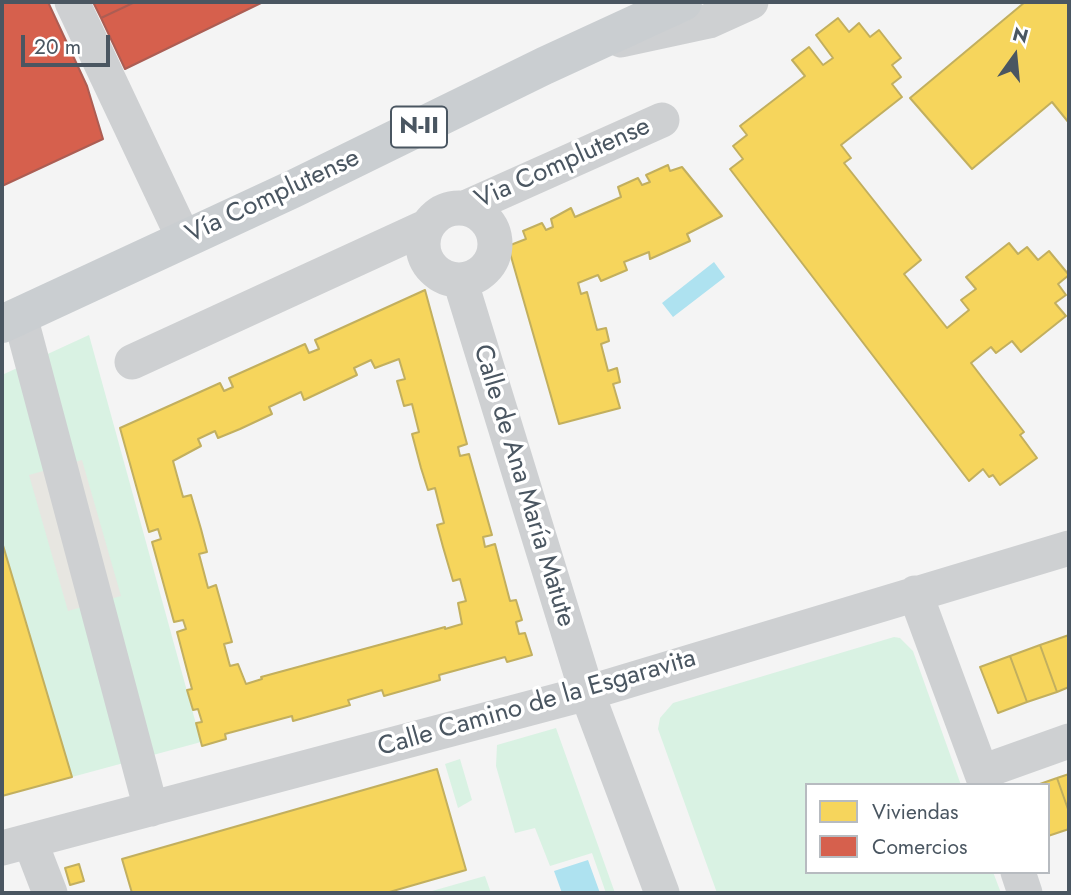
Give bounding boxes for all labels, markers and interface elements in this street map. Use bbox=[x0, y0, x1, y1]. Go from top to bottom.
text: N bbox=[1010, 20, 1031, 50]
scale bar bbox=[24, 21, 114, 65]
north arrow bbox=[980, 21, 1050, 91]
text: 20 m bbox=[34, 32, 81, 62]
road number: N-II bbox=[391, 106, 447, 148]
street label: Via Complutense bbox=[471, 111, 655, 217]
street label: Vía Complutense bbox=[181, 143, 365, 251]
street label: Calle de Ana María Matute bbox=[465, 341, 581, 631]
street label: Calle Camino de la Esgaravita bbox=[375, 644, 699, 764]
legend bbox=[805, 783, 1050, 874]
text: Viviendas bbox=[872, 797, 958, 827]
text: Comercios bbox=[872, 832, 967, 862]

